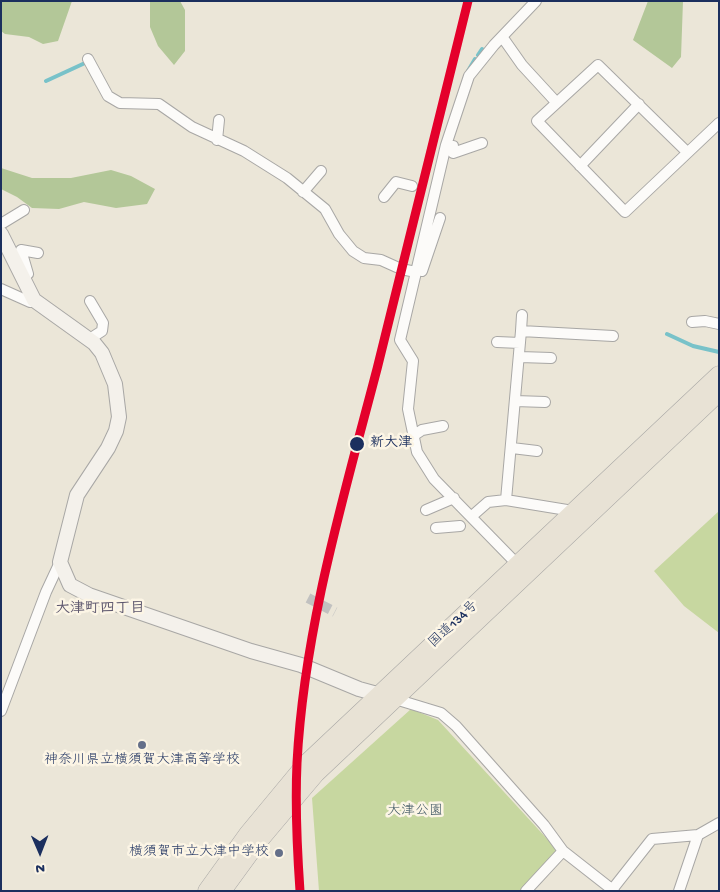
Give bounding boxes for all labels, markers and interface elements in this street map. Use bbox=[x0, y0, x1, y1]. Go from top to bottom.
marker: 新大津 bbox=[348, 435, 366, 453]
place label: 新大津 bbox=[370, 436, 412, 452]
street label: 国道134号 bbox=[426, 598, 482, 652]
district label: 大津町四丁目 bbox=[55, 601, 145, 619]
marker: 神奈川県立横須賀大津高等学校 bbox=[136, 739, 148, 751]
place label: 神奈川県立横須賀大津高等学校 bbox=[44, 753, 240, 769]
park label: 大津公園 bbox=[387, 804, 443, 820]
north arrow bbox=[15, 827, 65, 877]
place label: 横須賀市立大津中学校 bbox=[129, 845, 269, 861]
marker: 横須賀市立大津中学校 bbox=[273, 847, 285, 859]
text: N bbox=[36, 859, 45, 876]

